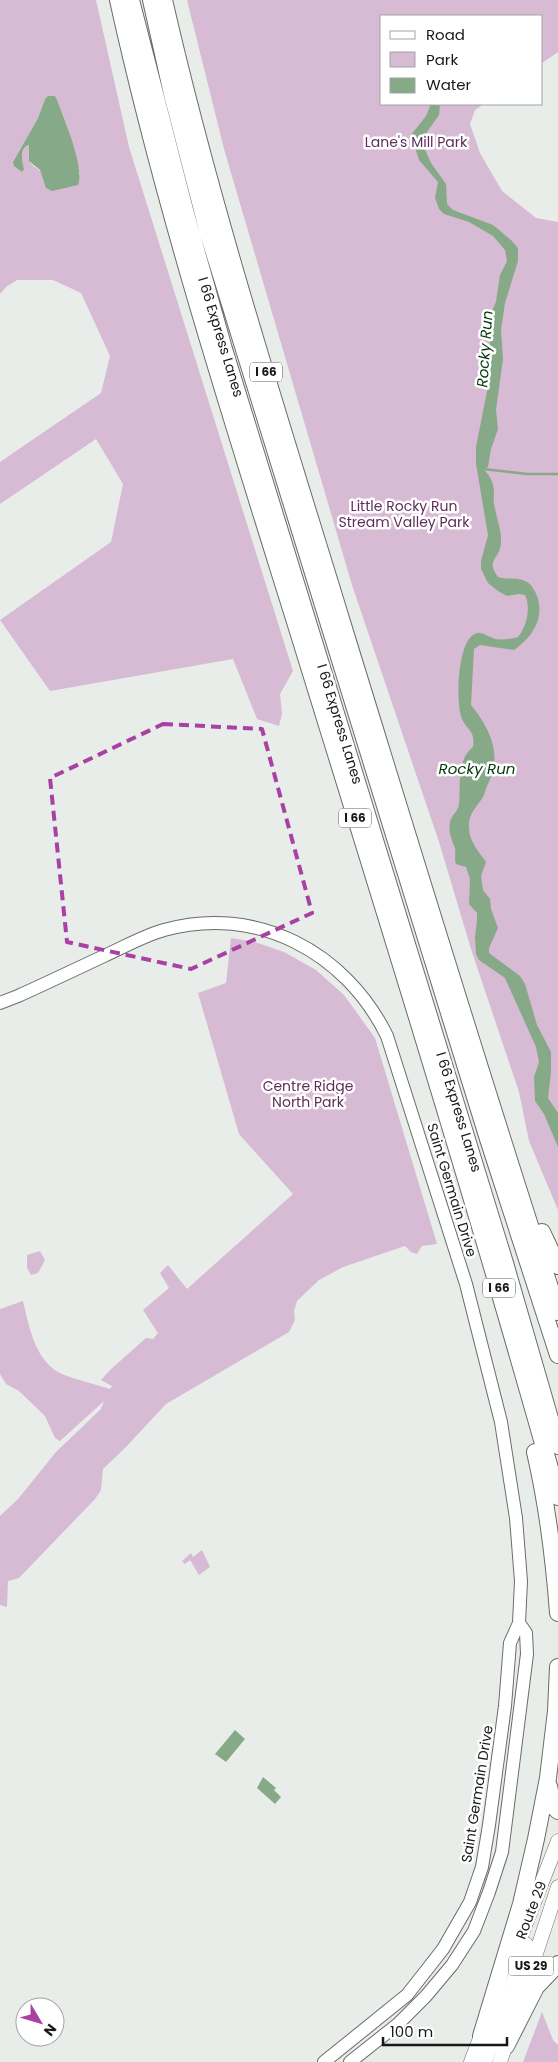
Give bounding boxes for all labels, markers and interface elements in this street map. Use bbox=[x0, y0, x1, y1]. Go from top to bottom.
legend bbox=[380, 15, 543, 105]
text: Road bbox=[426, 24, 465, 45]
text: Park bbox=[426, 49, 458, 70]
text: Water bbox=[426, 74, 472, 95]
park label: Lane's Mill Park bbox=[365, 132, 468, 152]
street label: I 66 Express Lanes bbox=[193, 274, 249, 400]
water label: Rocky Run bbox=[471, 310, 498, 388]
road number: I 66 bbox=[250, 362, 282, 382]
park label: Little Rocky Run Stream Valley Park bbox=[339, 496, 470, 532]
street label: I 66 Express Lanes bbox=[312, 661, 368, 787]
water label: Rocky Run bbox=[439, 758, 515, 779]
road number: I 66 bbox=[339, 808, 371, 828]
street label: I 66 Express Lanes bbox=[431, 1049, 487, 1175]
park label: Centre Ridge North Park bbox=[263, 1076, 354, 1112]
street label: Saint Germain Drive bbox=[422, 1121, 482, 1260]
road number: I 66 bbox=[483, 1278, 515, 1298]
street label: Saint Germain Drive bbox=[456, 1724, 498, 1864]
street label: Route 29 bbox=[511, 1878, 551, 1942]
road number: US 29 bbox=[508, 1956, 554, 1975]
north arrow bbox=[15, 1997, 65, 2047]
scale bar bbox=[383, 2014, 507, 2046]
text: N bbox=[39, 2020, 61, 2040]
text: 100 m bbox=[390, 2021, 433, 2042]

